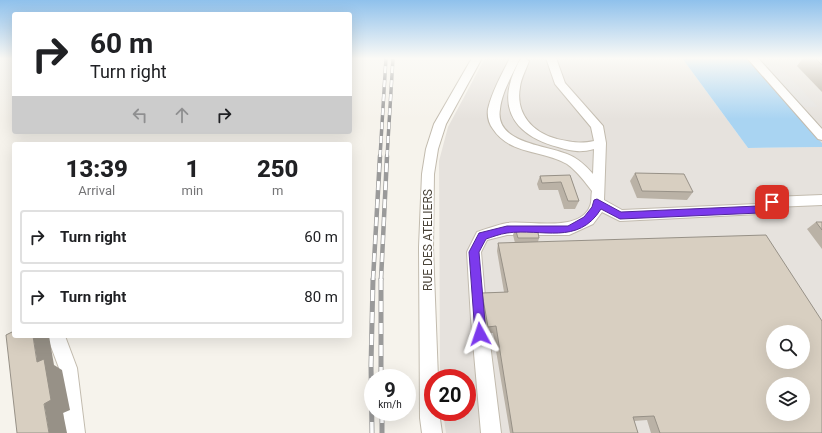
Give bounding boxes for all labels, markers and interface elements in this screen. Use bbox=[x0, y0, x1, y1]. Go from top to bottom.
text: 60 m bbox=[90, 27, 153, 60]
icon: right bbox=[24, 28, 76, 80]
text: Turn right bbox=[90, 61, 167, 82]
icon: left bbox=[129, 104, 151, 126]
icon: ahead bbox=[171, 104, 193, 126]
icon: right bbox=[213, 104, 235, 126]
text: 13:39 bbox=[66, 155, 128, 183]
text: 1 bbox=[185, 155, 199, 183]
text: 250 bbox=[257, 155, 298, 183]
text: Arrival bbox=[78, 183, 115, 198]
text: min bbox=[182, 183, 203, 198]
text: m bbox=[272, 183, 283, 198]
pin bbox=[755, 185, 789, 219]
street label: RUE DES ATELIERS bbox=[421, 189, 435, 291]
icon: arrive bbox=[761, 191, 783, 213]
icon: right bbox=[26, 226, 48, 248]
text: Turn right bbox=[60, 228, 126, 246]
text: 60 m bbox=[304, 228, 338, 246]
icon: right bbox=[26, 286, 48, 308]
text: Turn right bbox=[60, 288, 126, 306]
text: 80 m bbox=[304, 288, 338, 306]
position arrow bbox=[459, 313, 501, 355]
map controls bbox=[766, 325, 810, 421]
button: search bbox=[766, 325, 810, 369]
speed limit sign: 20 bbox=[424, 369, 476, 421]
button: layers bbox=[766, 377, 810, 421]
text: 9 bbox=[384, 378, 396, 402]
text: km/h bbox=[378, 399, 402, 410]

